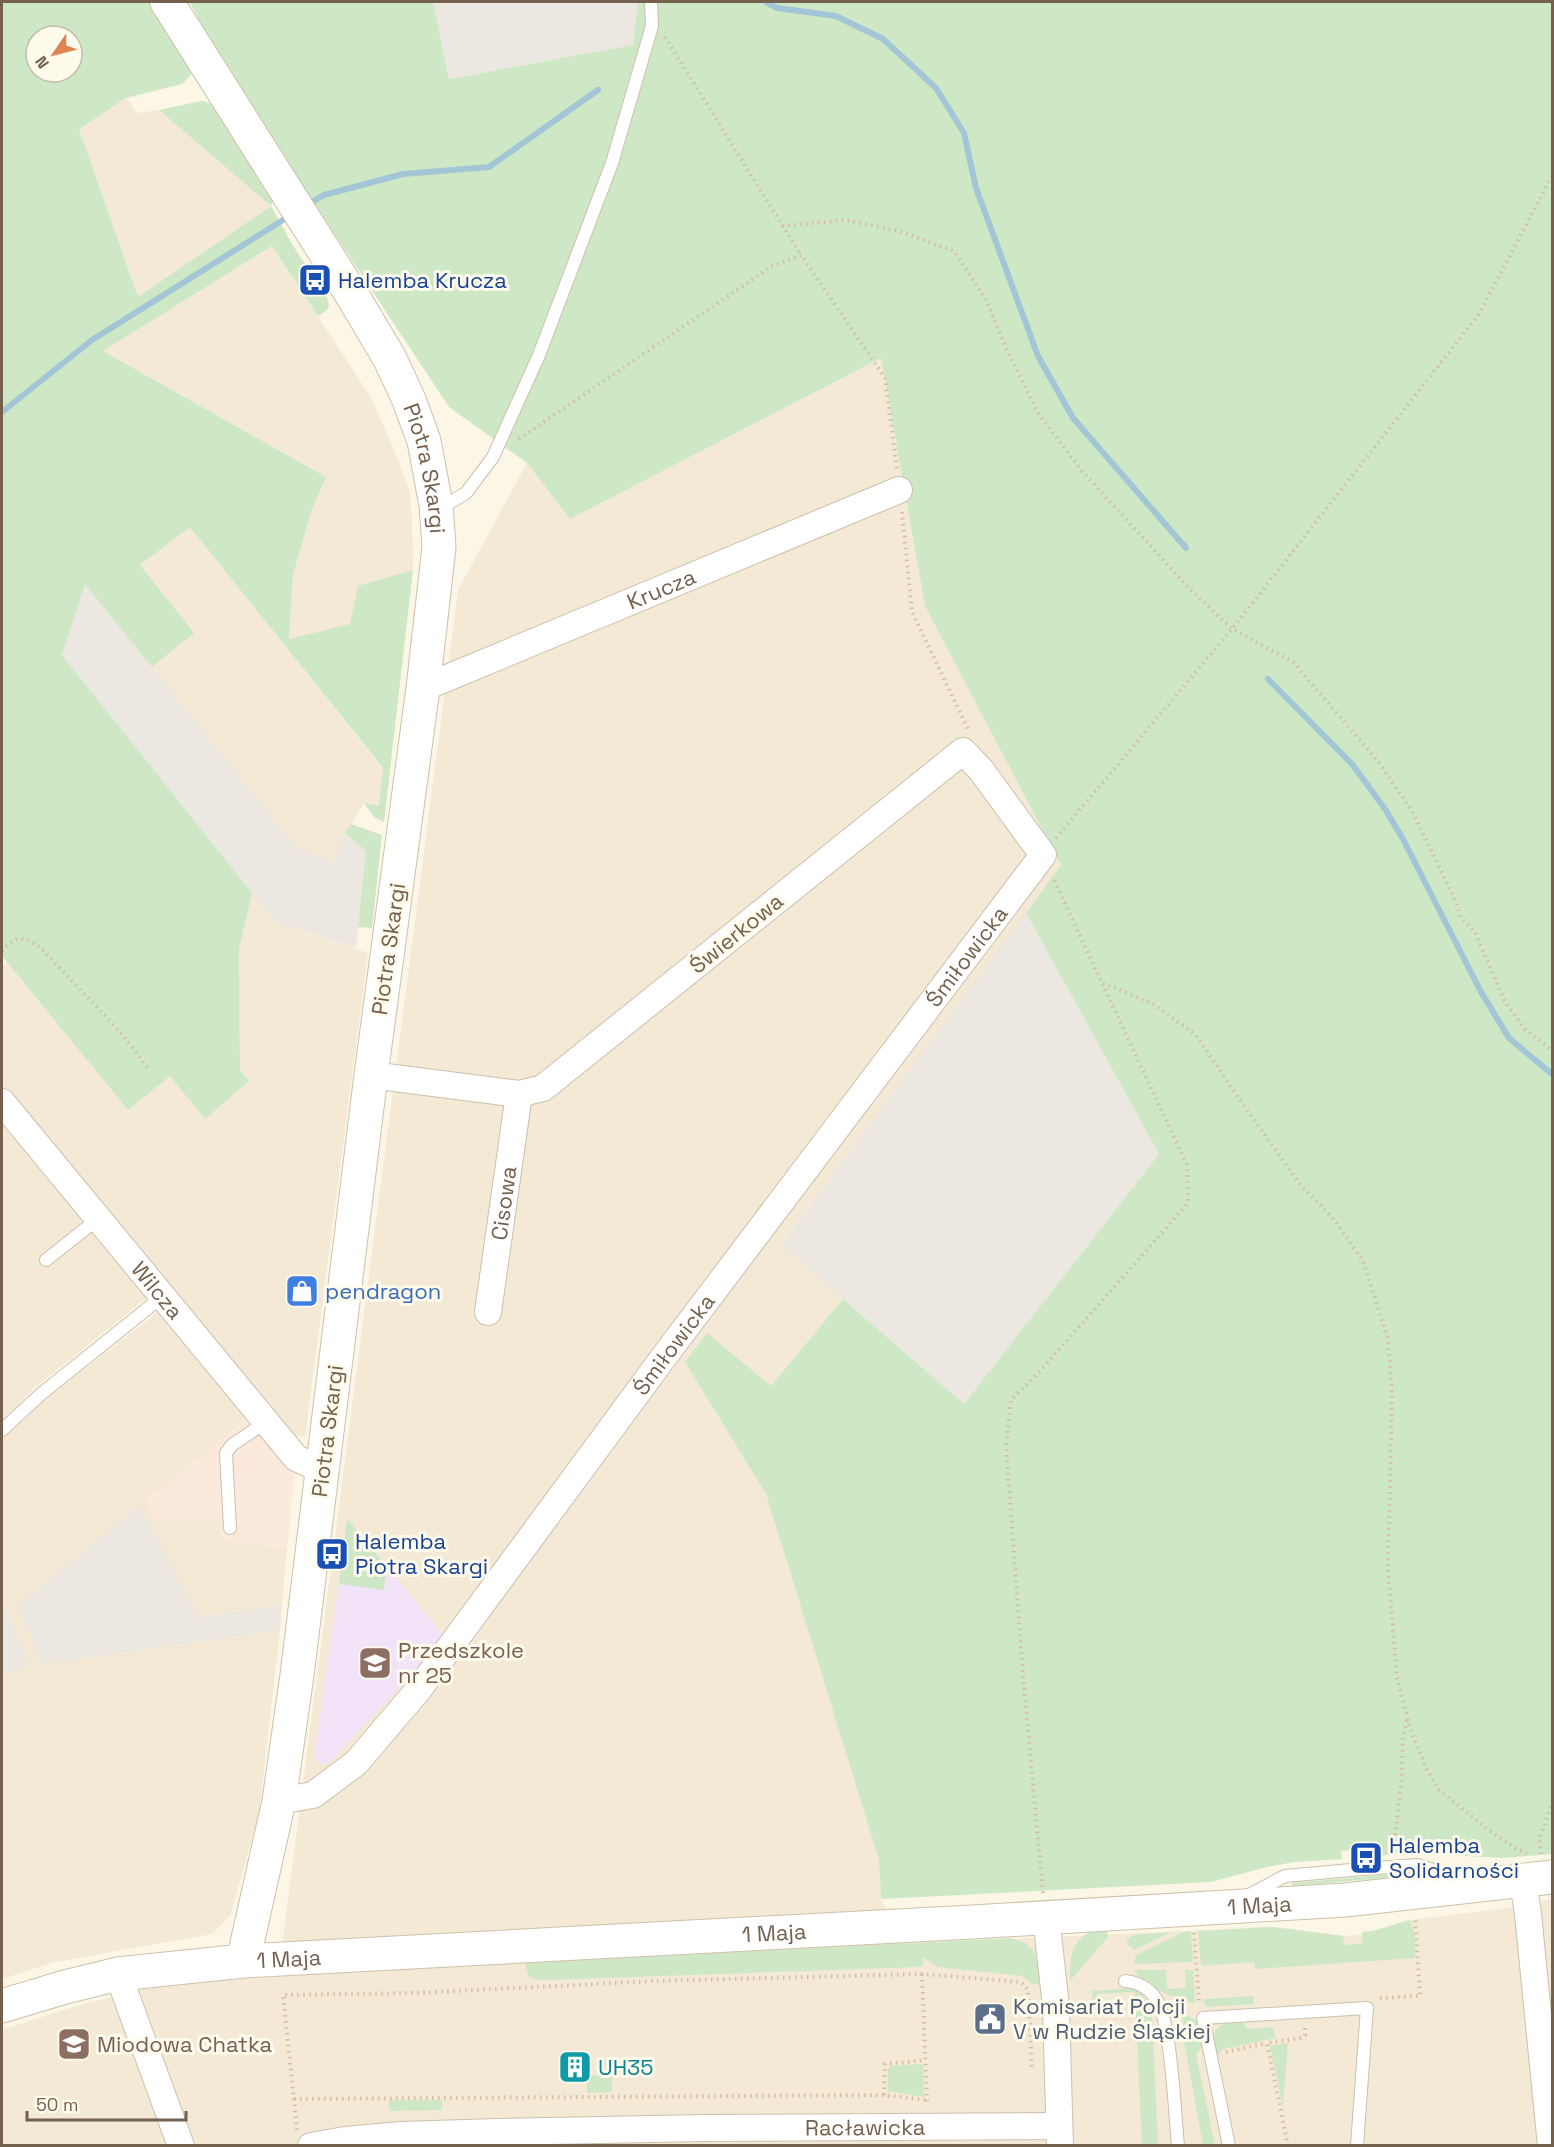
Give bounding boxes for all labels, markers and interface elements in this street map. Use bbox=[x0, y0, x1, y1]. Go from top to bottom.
north arrow bbox=[24, 24, 84, 84]
text: N bbox=[30, 52, 54, 73]
bus stop icon: Halemba Krucza bbox=[297, 262, 333, 298]
place label: Halemba Krucza bbox=[338, 266, 507, 294]
street label: Piotra Skargi bbox=[397, 399, 452, 535]
street label: Krucza bbox=[623, 562, 700, 616]
street label: Piotra Skargi bbox=[365, 881, 411, 1017]
street label: Świerkowa bbox=[683, 886, 789, 979]
street label: Śmiłowicka bbox=[919, 900, 1014, 1012]
street label: Cisowa bbox=[484, 1164, 523, 1242]
street label: Wilcza bbox=[125, 1255, 190, 1325]
shop icon: pendragon bbox=[284, 1273, 320, 1309]
place label: pendragon bbox=[325, 1277, 441, 1305]
street label: Śmiłowicka bbox=[627, 1288, 721, 1400]
street label: Piotra Skargi bbox=[305, 1363, 349, 1499]
place label: Halemba Piotra Skargi bbox=[355, 1527, 488, 1580]
bus stop icon: Halemba Piotra Skargi bbox=[314, 1536, 350, 1572]
place label: Przedszkole nr 25 bbox=[398, 1636, 524, 1689]
school or university icon: Przedszkole nr 25 bbox=[357, 1645, 393, 1681]
place label: Halemba Solidarności bbox=[1389, 1831, 1519, 1884]
bus stop icon: Halemba Solidarności bbox=[1348, 1840, 1384, 1876]
street label: 1 Maja bbox=[1226, 1889, 1293, 1921]
street label: 1 Maja bbox=[741, 1917, 808, 1948]
street label: 1 Maja bbox=[256, 1943, 322, 1974]
place label: Komisariat Polcji V w Rudzie Śląskiej bbox=[1013, 1992, 1211, 2045]
public building icon: Komisariat Polcji V w Rudzie Śląskiej bbox=[972, 2001, 1008, 2037]
school or university icon: Miodowa Chatka bbox=[56, 2026, 92, 2062]
place label: Miodowa Chatka bbox=[97, 2030, 273, 2058]
building icon: UH35 bbox=[557, 2049, 593, 2085]
place label: UH35 bbox=[598, 2053, 654, 2081]
scale bar bbox=[27, 2084, 186, 2122]
text: 50 m bbox=[36, 2093, 78, 2116]
street label: Racławicka bbox=[805, 2113, 926, 2141]

